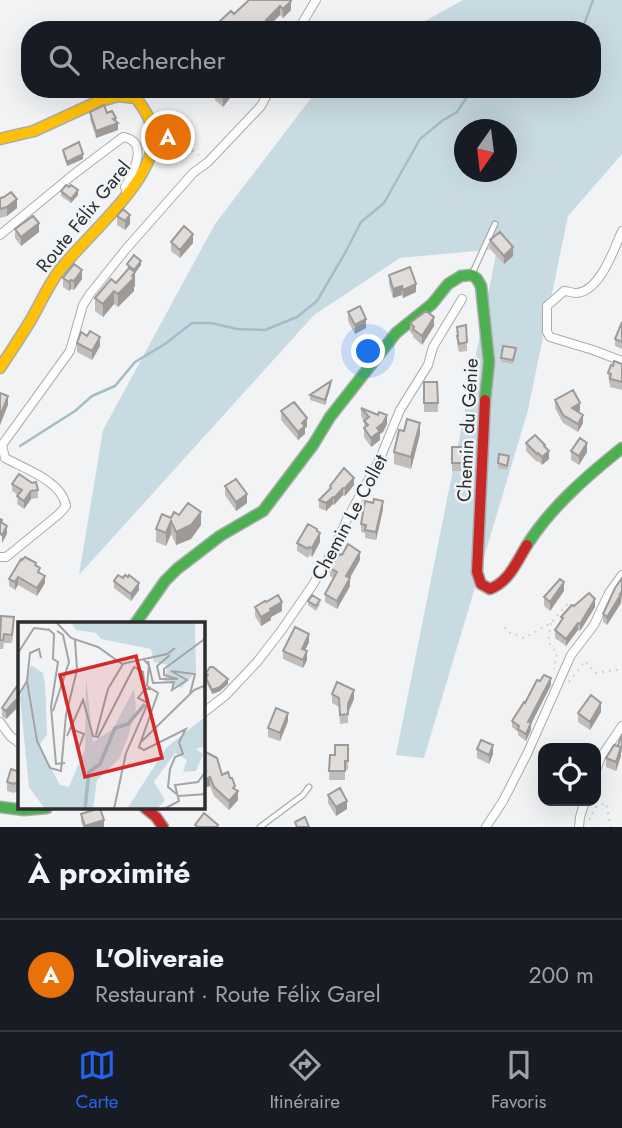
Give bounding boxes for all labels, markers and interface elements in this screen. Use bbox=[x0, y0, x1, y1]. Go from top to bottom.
search box bbox=[21, 21, 601, 98]
icon: search bbox=[45, 41, 83, 79]
text: Rechercher bbox=[101, 41, 225, 79]
pin: A bbox=[145, 111, 191, 163]
north arrow bbox=[454, 119, 517, 182]
street label: Route Félix Garel bbox=[30, 155, 137, 278]
your location bbox=[351, 334, 385, 368]
street label: Chemin du Génie bbox=[450, 357, 485, 503]
street label: Chemin Le Collet bbox=[305, 449, 394, 585]
inset map bbox=[18, 622, 205, 810]
map controls bbox=[538, 743, 601, 806]
button: locate bbox=[538, 743, 601, 806]
text: À proximité bbox=[28, 851, 191, 894]
text: L'Oliveraie bbox=[95, 939, 224, 977]
text: A bbox=[43, 958, 59, 992]
text: 200 m bbox=[528, 958, 594, 992]
text: Restaurant · Route Félix Garel bbox=[95, 977, 381, 1011]
tab: Carte bbox=[75, 1046, 119, 1115]
tab: Itinéraire bbox=[269, 1046, 340, 1115]
tab: Favoris bbox=[491, 1046, 546, 1115]

